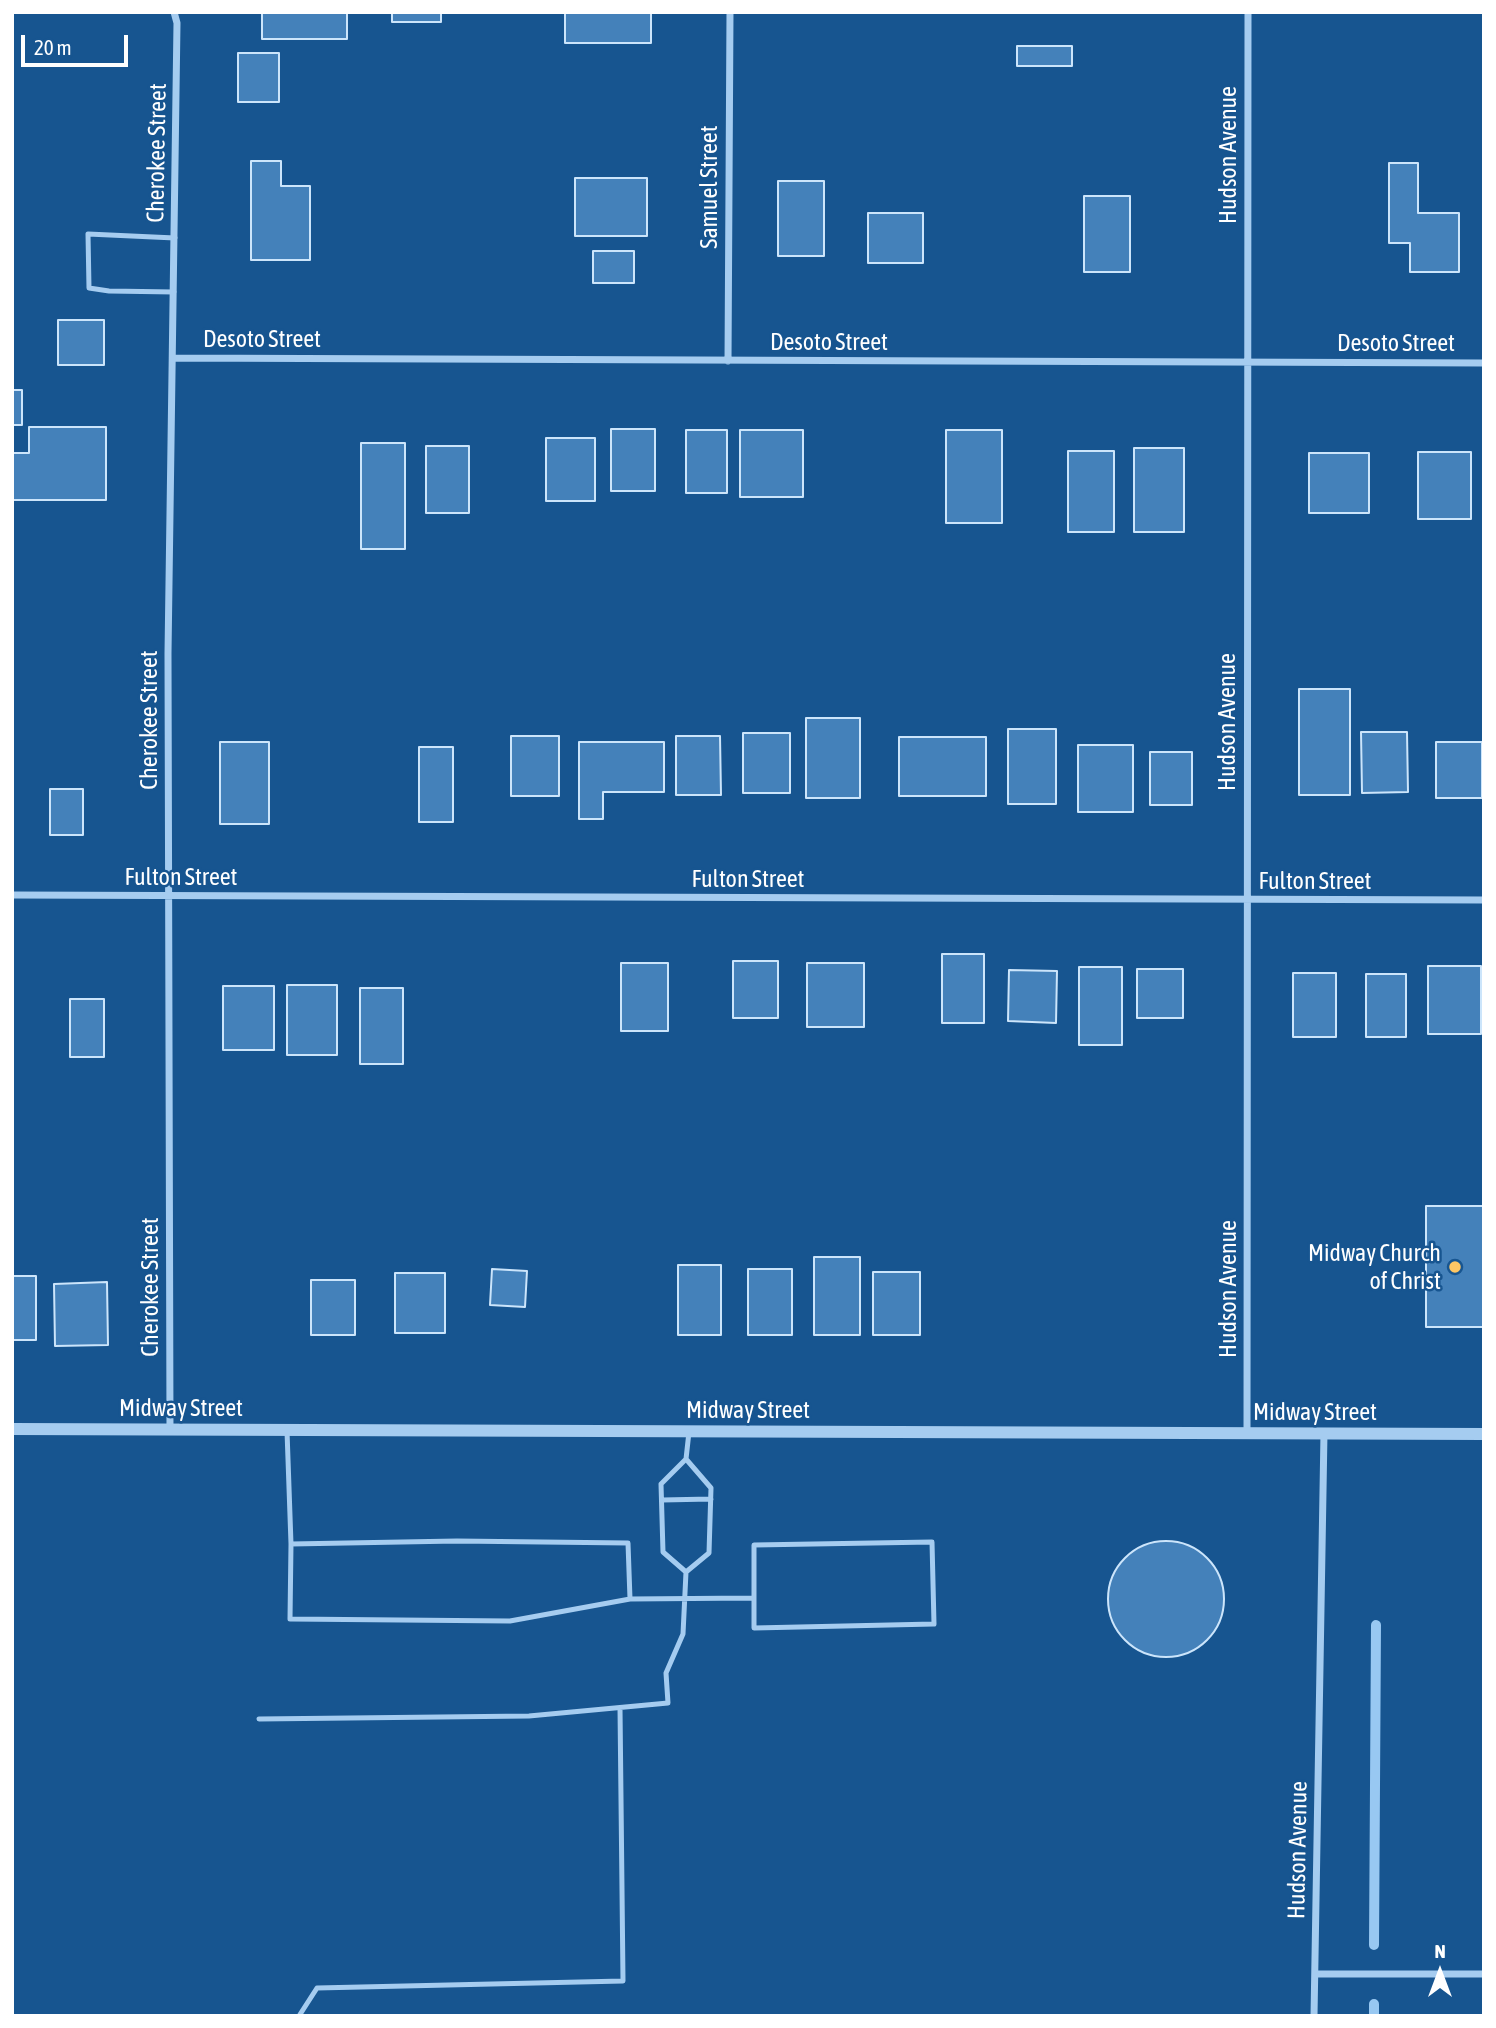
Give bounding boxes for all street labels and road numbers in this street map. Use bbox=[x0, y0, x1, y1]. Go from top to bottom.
street label: Cherokee Street bbox=[141, 83, 173, 223]
street label: Hudson Avenue bbox=[1214, 86, 1242, 224]
street label: Samuel Street bbox=[695, 125, 723, 249]
street label: Desoto Street bbox=[203, 325, 321, 353]
street label: Desoto Street bbox=[770, 328, 888, 356]
street label: Desoto Street bbox=[1337, 329, 1455, 357]
street label: Cherokee Street bbox=[135, 650, 163, 790]
street label: Hudson Avenue bbox=[1213, 653, 1241, 791]
street label: Fulton Street bbox=[125, 863, 237, 891]
street label: Fulton Street bbox=[692, 865, 804, 893]
street label: Fulton Street bbox=[1259, 867, 1371, 895]
street label: Cherokee Street bbox=[136, 1217, 164, 1357]
street label: Hudson Avenue bbox=[1214, 1220, 1242, 1358]
street label: Midway Street bbox=[119, 1394, 243, 1422]
street label: Midway Street bbox=[686, 1396, 810, 1424]
street label: Midway Street bbox=[1253, 1398, 1377, 1426]
street label: Hudson Avenue bbox=[1282, 1781, 1314, 1919]

